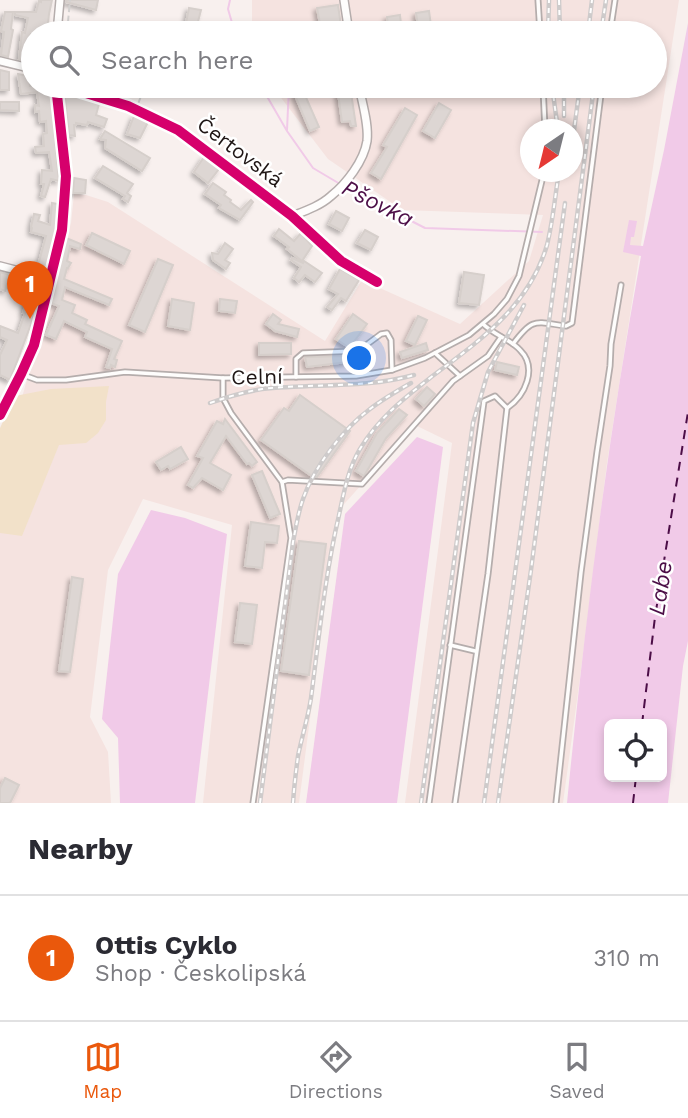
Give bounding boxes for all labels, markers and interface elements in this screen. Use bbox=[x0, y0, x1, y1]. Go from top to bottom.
search box bbox=[21, 21, 667, 98]
icon: search bbox=[45, 41, 83, 79]
text: Search here bbox=[101, 45, 253, 75]
street label: Čertovská bbox=[192, 111, 288, 192]
north arrow bbox=[520, 119, 583, 182]
water label: Pšovka bbox=[338, 174, 418, 233]
pin: 1 bbox=[7, 261, 53, 319]
your location bbox=[342, 341, 376, 375]
street label: Celní bbox=[231, 364, 283, 389]
water label: Labe bbox=[643, 559, 678, 617]
map controls bbox=[604, 719, 667, 782]
button: locate bbox=[604, 719, 667, 782]
text: Nearby bbox=[28, 831, 133, 866]
text: Ottis Cyklo bbox=[95, 930, 237, 960]
text: 1 bbox=[46, 945, 56, 972]
text: 310 m bbox=[594, 945, 660, 972]
text: Shop · Českolipská bbox=[95, 960, 306, 987]
tab: Map bbox=[83, 1038, 122, 1103]
tab: Directions bbox=[289, 1038, 383, 1103]
tab: Saved bbox=[549, 1038, 605, 1103]

